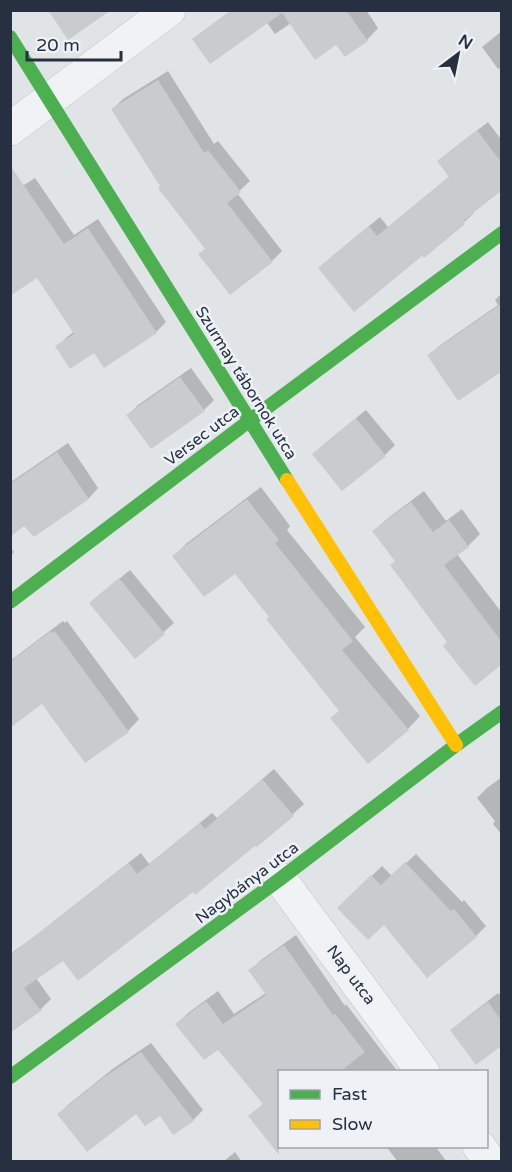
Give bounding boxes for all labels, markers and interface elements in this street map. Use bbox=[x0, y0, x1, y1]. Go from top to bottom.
scale bar bbox=[27, 24, 122, 62]
north arrow bbox=[428, 24, 488, 84]
text: N bbox=[455, 30, 476, 54]
text: 20 m bbox=[36, 34, 80, 56]
street label: Szurmay tábornok utca bbox=[191, 303, 301, 463]
street label: Versec utca bbox=[161, 402, 243, 470]
street label: Nagybánya utca bbox=[191, 838, 303, 928]
street label: Nap utca bbox=[322, 941, 380, 1009]
legend bbox=[278, 1070, 488, 1148]
text: Fast bbox=[332, 1083, 367, 1105]
text: Slow bbox=[332, 1113, 373, 1135]

